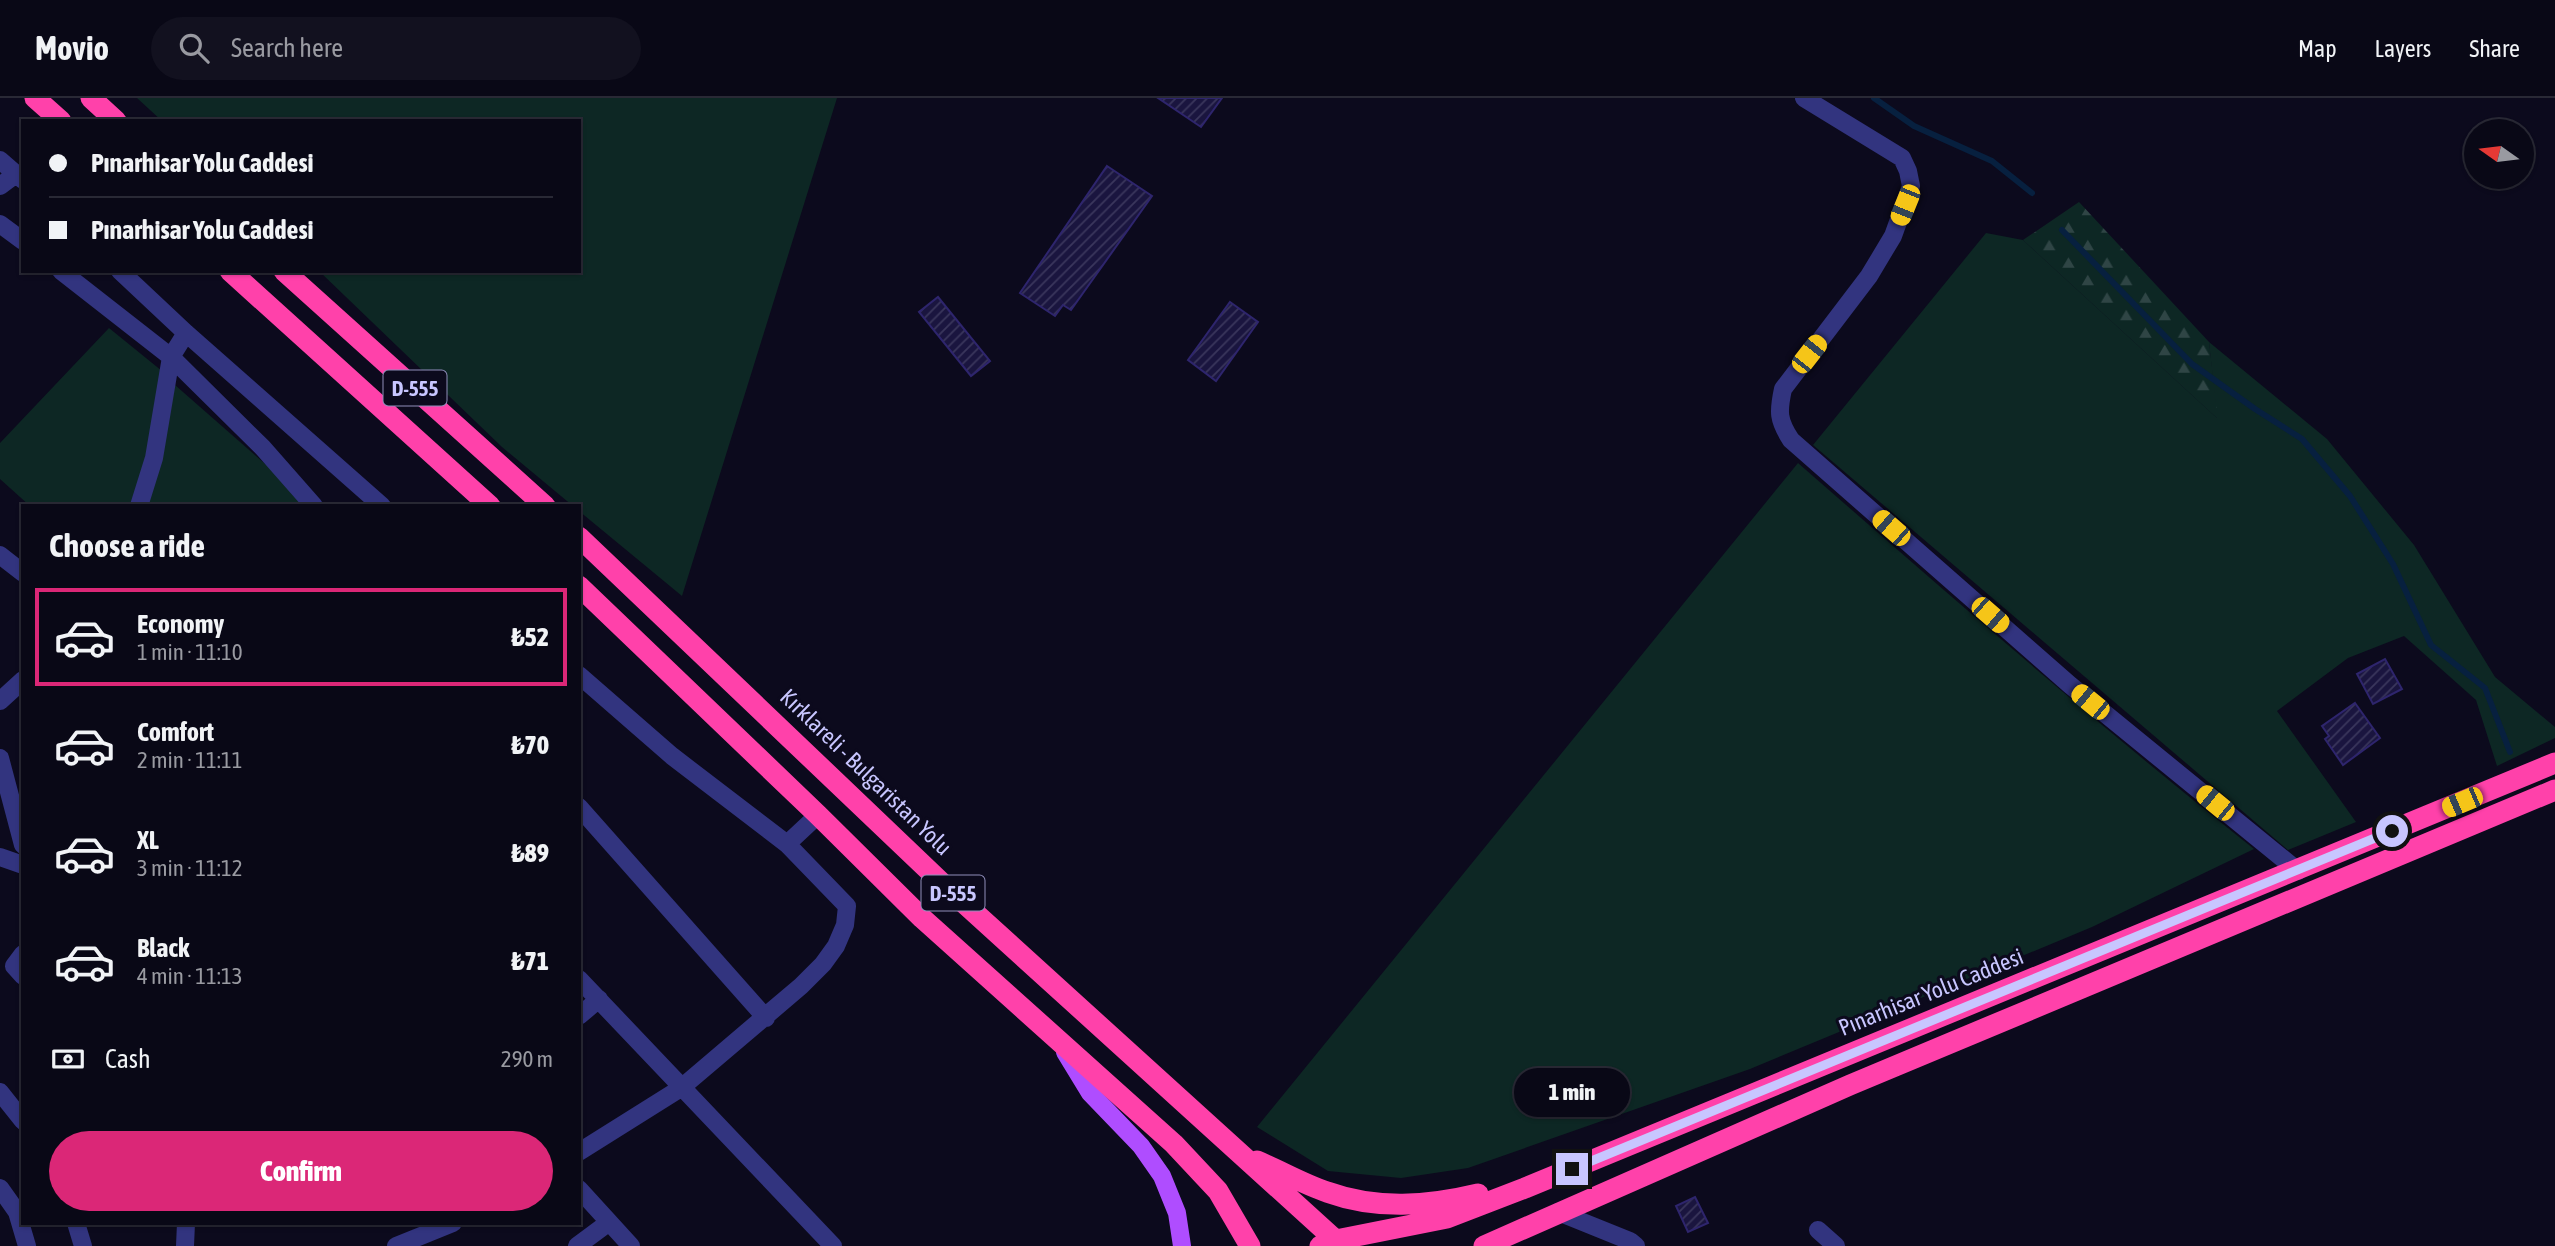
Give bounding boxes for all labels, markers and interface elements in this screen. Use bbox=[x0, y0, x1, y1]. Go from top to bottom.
search box bbox=[151, 17, 641, 80]
text: Movio bbox=[35, 29, 109, 67]
icon: search bbox=[175, 29, 213, 67]
text: Search here bbox=[231, 33, 343, 63]
text: Map bbox=[2298, 35, 2337, 62]
text: Layers bbox=[2375, 35, 2431, 62]
text: Share bbox=[2469, 35, 2520, 62]
north arrow bbox=[2464, 119, 2534, 189]
map controls bbox=[2464, 119, 2534, 189]
text: Pınarhisar Yolu Caddesi bbox=[91, 148, 314, 178]
car bbox=[1888, 182, 1923, 228]
text: Pınarhisar Yolu Caddesi bbox=[91, 215, 314, 245]
car bbox=[1788, 331, 1831, 377]
road number: D-555 bbox=[384, 370, 446, 406]
car bbox=[1869, 506, 1914, 550]
text: Choose a ride bbox=[49, 527, 205, 564]
car bbox=[1968, 593, 2013, 637]
icon: car bbox=[53, 606, 116, 669]
text: Economy bbox=[137, 609, 224, 639]
text: ₺52 bbox=[512, 622, 549, 652]
text: 1 min · 11:10 bbox=[137, 639, 243, 665]
car bbox=[2068, 681, 2113, 723]
street label: Kırklareli - Bulgaristan Yolu bbox=[775, 684, 957, 860]
icon: car bbox=[53, 714, 116, 777]
text: Comfort bbox=[137, 717, 214, 747]
text: ₺70 bbox=[512, 730, 549, 760]
text: 2 min · 11:11 bbox=[137, 747, 243, 773]
car bbox=[2193, 782, 2238, 824]
car bbox=[2439, 784, 2486, 820]
route start bbox=[2376, 815, 2408, 847]
icon: car bbox=[53, 822, 116, 885]
text: XL bbox=[137, 825, 159, 855]
text: ₺89 bbox=[512, 838, 549, 868]
text: 3 min · 11:12 bbox=[137, 855, 243, 881]
road number: D-555 bbox=[922, 876, 984, 910]
icon: car bbox=[53, 930, 116, 993]
text: Black bbox=[137, 933, 189, 963]
street label: Pınarhisar Yolu Caddesi bbox=[1835, 943, 2027, 1041]
text: ₺71 bbox=[512, 946, 549, 976]
text: 4 min · 11:13 bbox=[137, 963, 243, 989]
icon: cash bbox=[49, 1040, 87, 1078]
text: Cash bbox=[105, 1044, 151, 1074]
text: 290 m bbox=[501, 1046, 553, 1072]
callout: 1 min bbox=[1514, 1068, 1630, 1116]
text: 1 min bbox=[1549, 1079, 1595, 1105]
button: Confirm bbox=[49, 1131, 553, 1211]
route end bbox=[1556, 1153, 1588, 1185]

